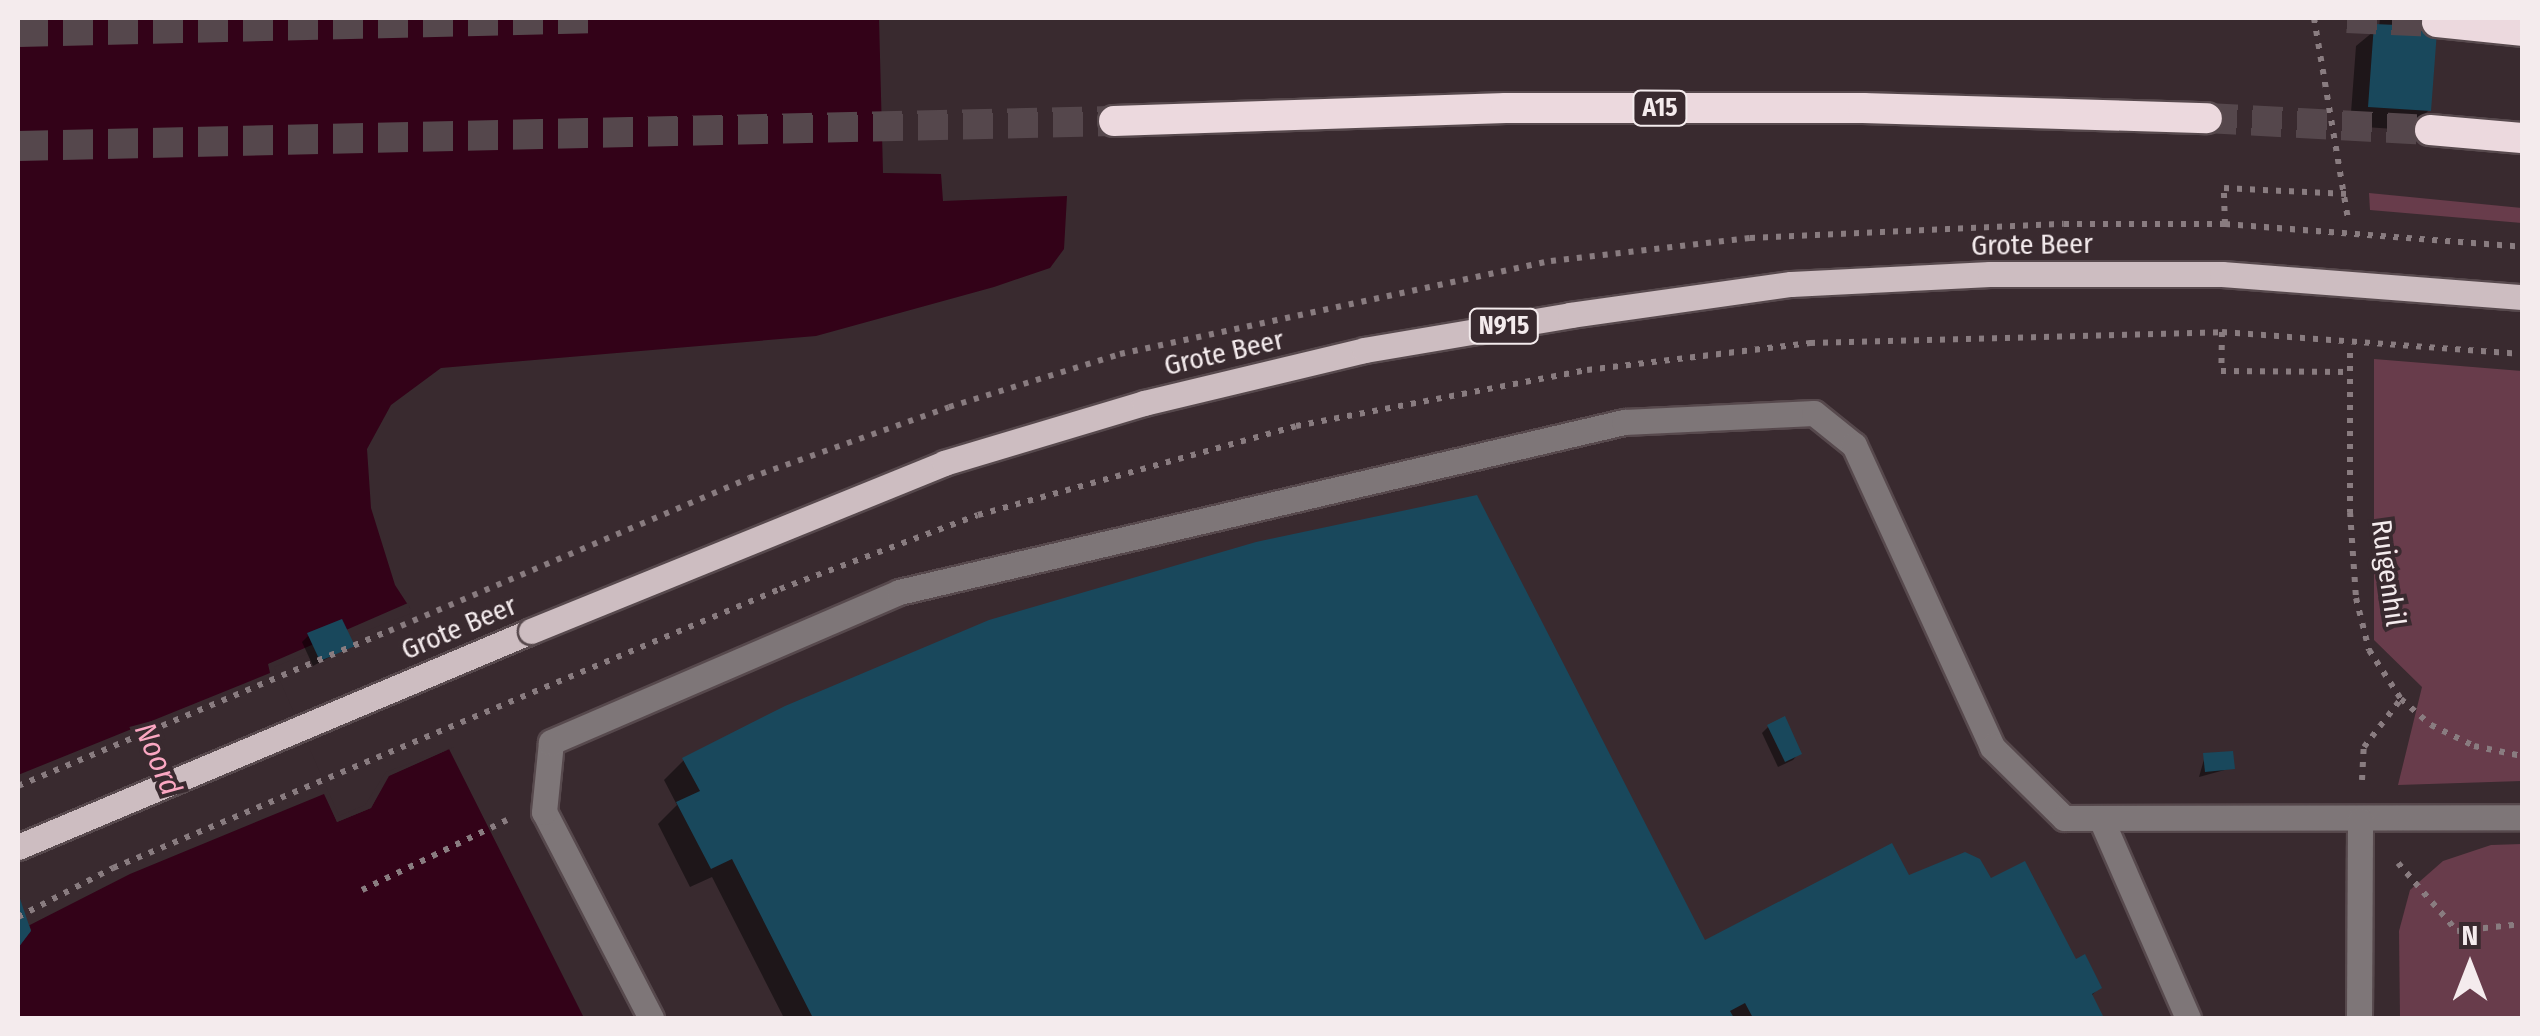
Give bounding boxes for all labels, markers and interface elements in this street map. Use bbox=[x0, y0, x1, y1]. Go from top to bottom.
road number: A15 bbox=[1630, 88, 1690, 128]
street label: Grote Beer bbox=[1971, 227, 2093, 263]
road number: N915 bbox=[1466, 306, 1542, 346]
street label: Grote Beer bbox=[1161, 323, 1287, 383]
street label: Ruigenhil bbox=[2364, 517, 2412, 629]
street label: Grote Beer bbox=[396, 589, 522, 667]
water label: Noord bbox=[127, 717, 189, 801]
north arrow bbox=[2420, 916, 2520, 1016]
text: N bbox=[2462, 919, 2478, 952]

